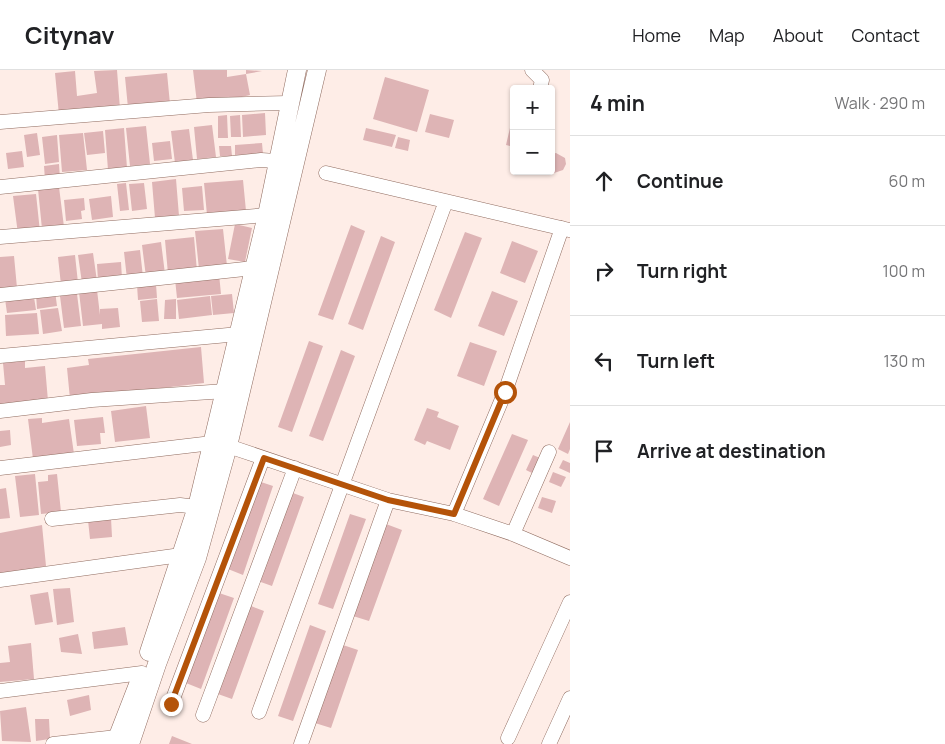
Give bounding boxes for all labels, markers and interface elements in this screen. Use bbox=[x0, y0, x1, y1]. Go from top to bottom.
text: Citynav bbox=[25, 18, 115, 51]
text: Home bbox=[632, 23, 681, 47]
text: Map bbox=[709, 23, 745, 47]
text: About bbox=[773, 23, 823, 47]
text: Contact bbox=[851, 23, 920, 47]
map controls bbox=[510, 85, 555, 175]
button: + bbox=[510, 85, 555, 130]
text: 4 min bbox=[590, 89, 645, 117]
text: Walk · 290 m bbox=[835, 92, 925, 114]
button: − bbox=[510, 130, 555, 175]
icon: ahead bbox=[590, 167, 618, 195]
text: Continue bbox=[637, 168, 723, 194]
text: 60 m bbox=[889, 170, 925, 192]
icon: right bbox=[590, 257, 618, 285]
text: Turn right bbox=[637, 258, 727, 284]
text: 100 m bbox=[882, 260, 925, 282]
icon: left bbox=[590, 347, 618, 375]
text: Turn left bbox=[637, 348, 715, 374]
text: 130 m bbox=[883, 350, 925, 372]
route start bbox=[494, 381, 517, 404]
icon: arrive bbox=[590, 437, 618, 465]
text: Arrive at destination bbox=[637, 438, 826, 464]
route end bbox=[160, 693, 183, 716]

